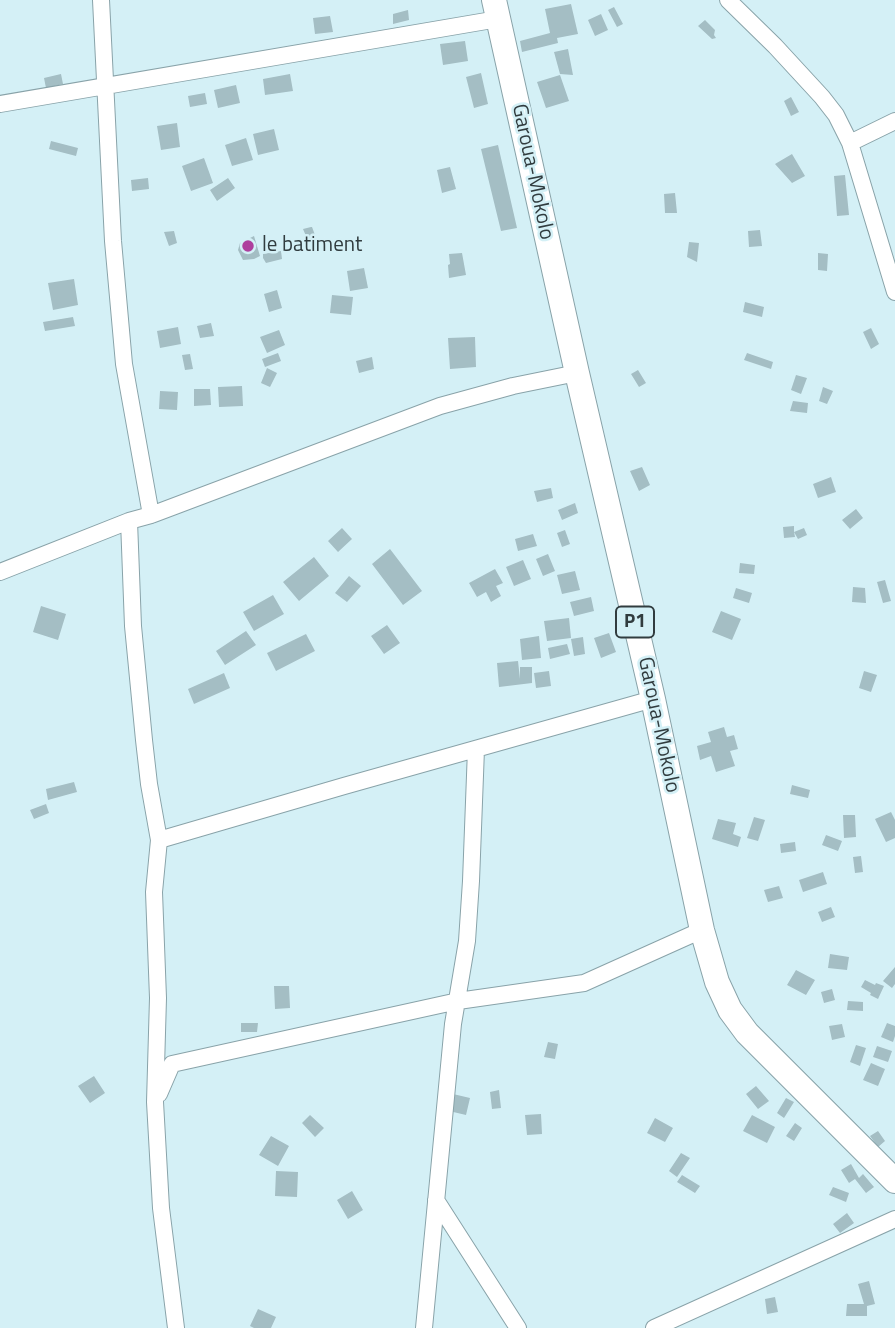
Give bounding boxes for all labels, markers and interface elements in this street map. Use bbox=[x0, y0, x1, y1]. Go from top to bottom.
street label: Garoua-Mokolo bbox=[505, 102, 559, 242]
place label: le batiment bbox=[262, 233, 362, 259]
marker: le batiment bbox=[240, 238, 256, 254]
road number: P1 bbox=[616, 607, 654, 638]
street label: Garoua-Mokolo bbox=[631, 655, 685, 795]

